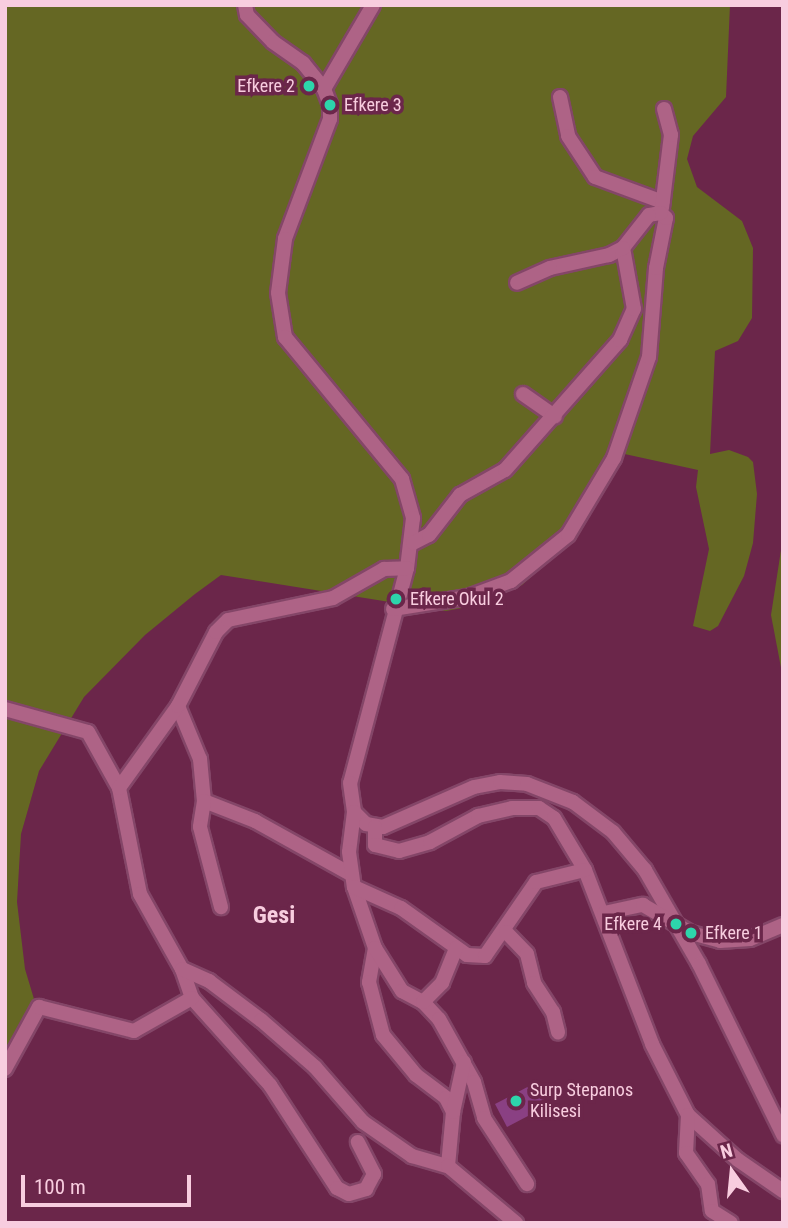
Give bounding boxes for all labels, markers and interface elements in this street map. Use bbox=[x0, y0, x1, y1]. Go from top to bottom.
place label: Efkere 2 bbox=[237, 75, 295, 97]
marker: Efkere 2 bbox=[301, 78, 317, 94]
place label: Efkere 3 bbox=[344, 94, 402, 116]
marker: Efkere 3 bbox=[322, 97, 338, 113]
place label: Efkere Okul 2 bbox=[410, 588, 504, 610]
marker: Efkere Okul 2 bbox=[388, 591, 404, 607]
district label: Gesi bbox=[253, 902, 295, 930]
place label: Efkere 4 bbox=[604, 913, 662, 935]
marker: Efkere 4 bbox=[668, 916, 684, 932]
place label: Efkere 1 bbox=[705, 922, 763, 944]
marker: Efkere 1 bbox=[683, 925, 699, 941]
place label: Surp Stepanos Kilisesi bbox=[530, 1080, 633, 1122]
marker: Surp Stepanos Kilisesi bbox=[508, 1093, 524, 1109]
north arrow bbox=[697, 1137, 767, 1207]
text: N bbox=[718, 1139, 735, 1164]
scale bar bbox=[24, 1162, 194, 1206]
text: 100 m bbox=[34, 1175, 86, 1199]

